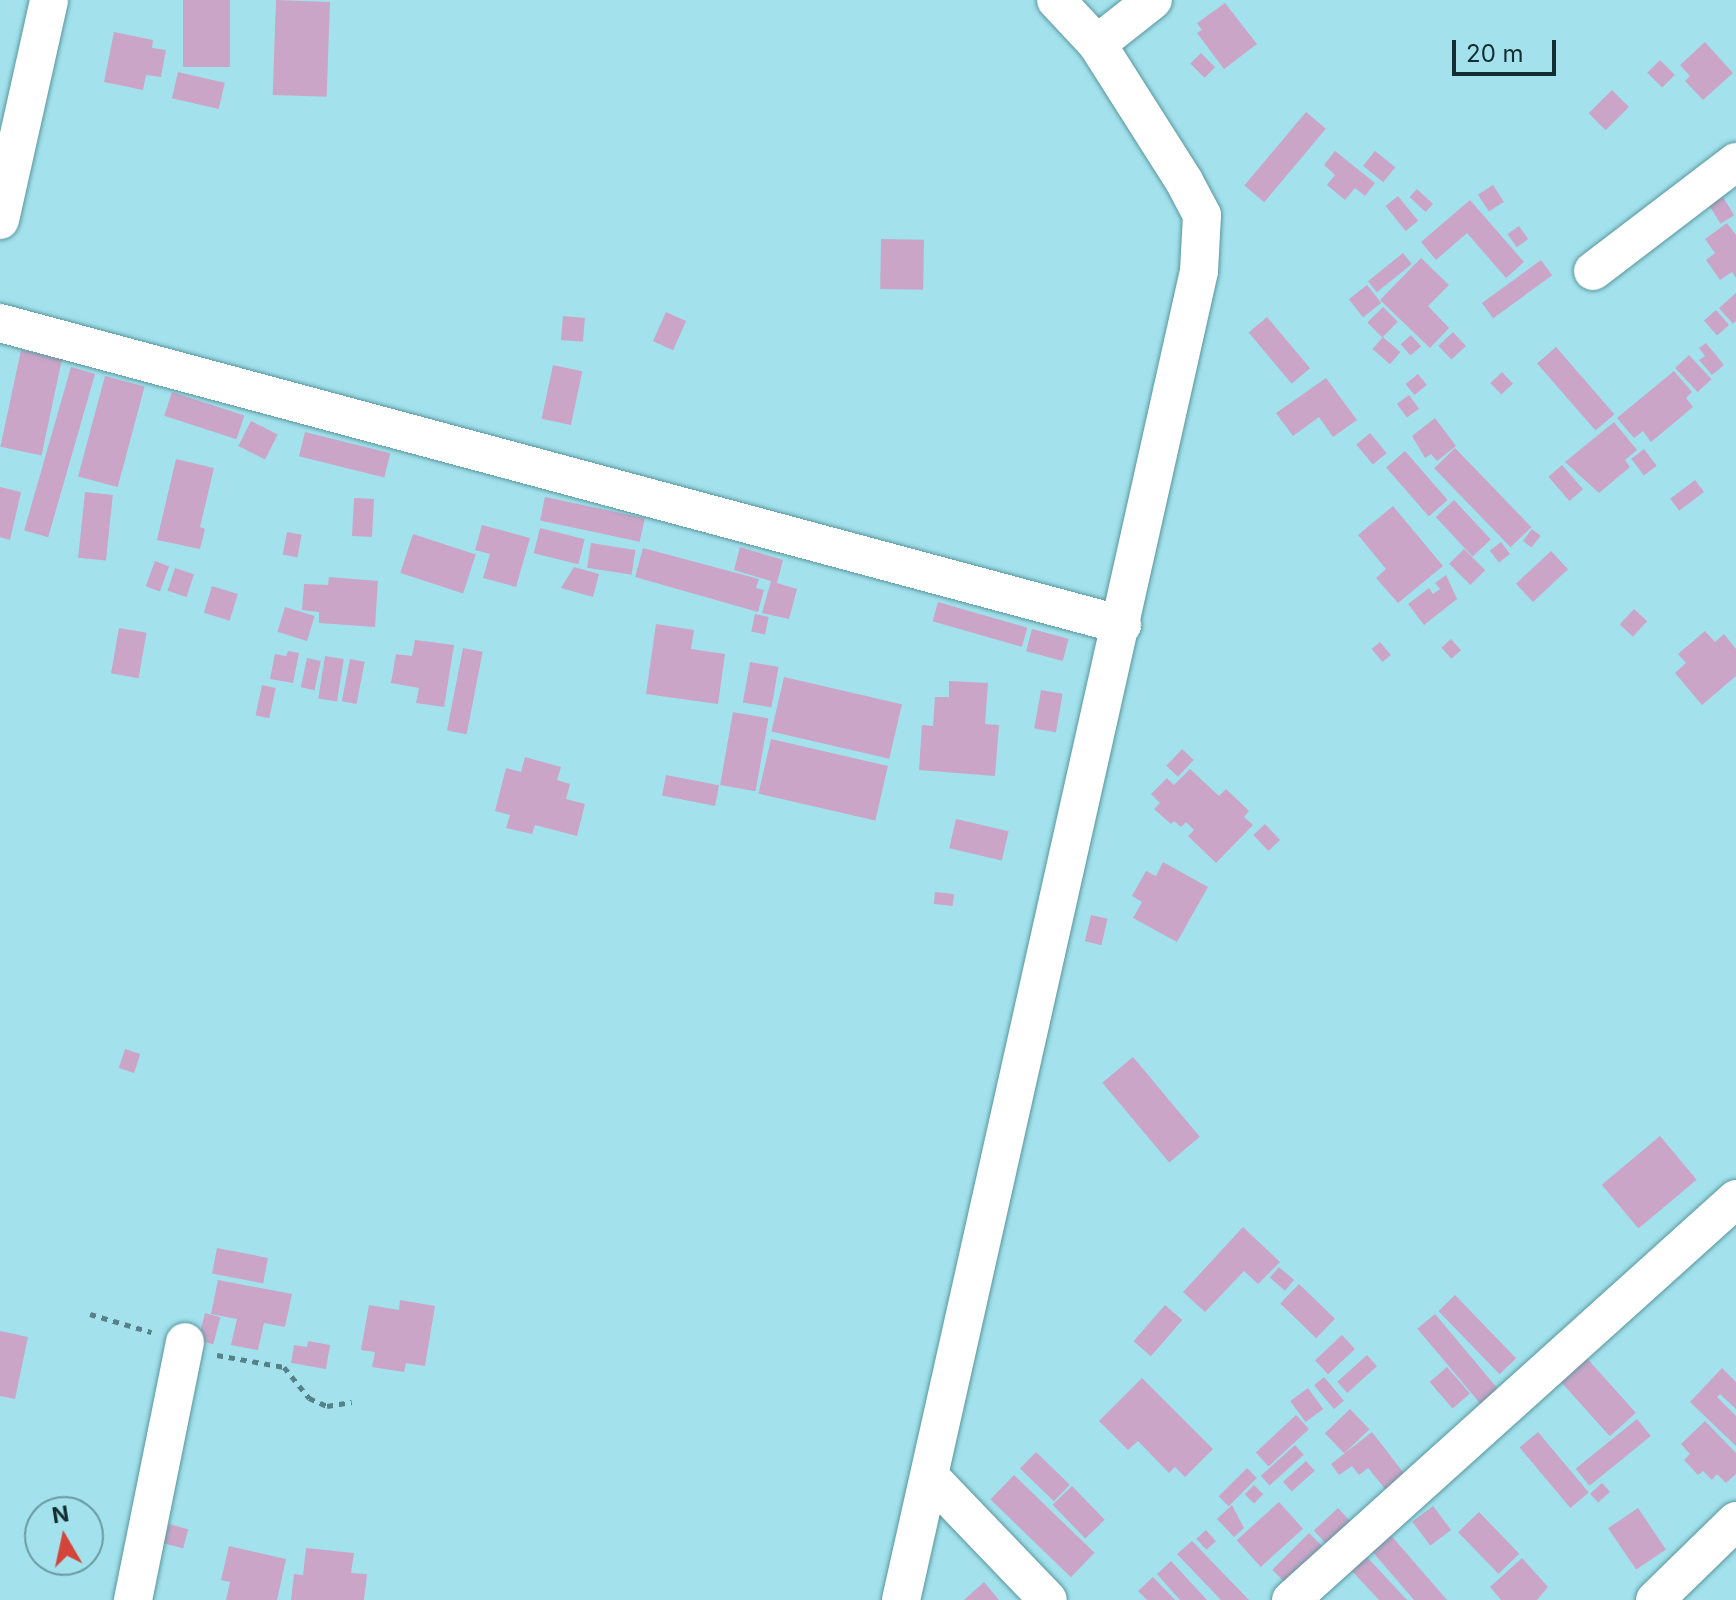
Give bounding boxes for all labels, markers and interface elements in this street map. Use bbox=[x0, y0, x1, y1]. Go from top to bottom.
scale bar bbox=[1456, 24, 1560, 74]
text: 20 m bbox=[1466, 39, 1524, 68]
north arrow bbox=[24, 1496, 104, 1576]
text: N bbox=[50, 1500, 71, 1528]

